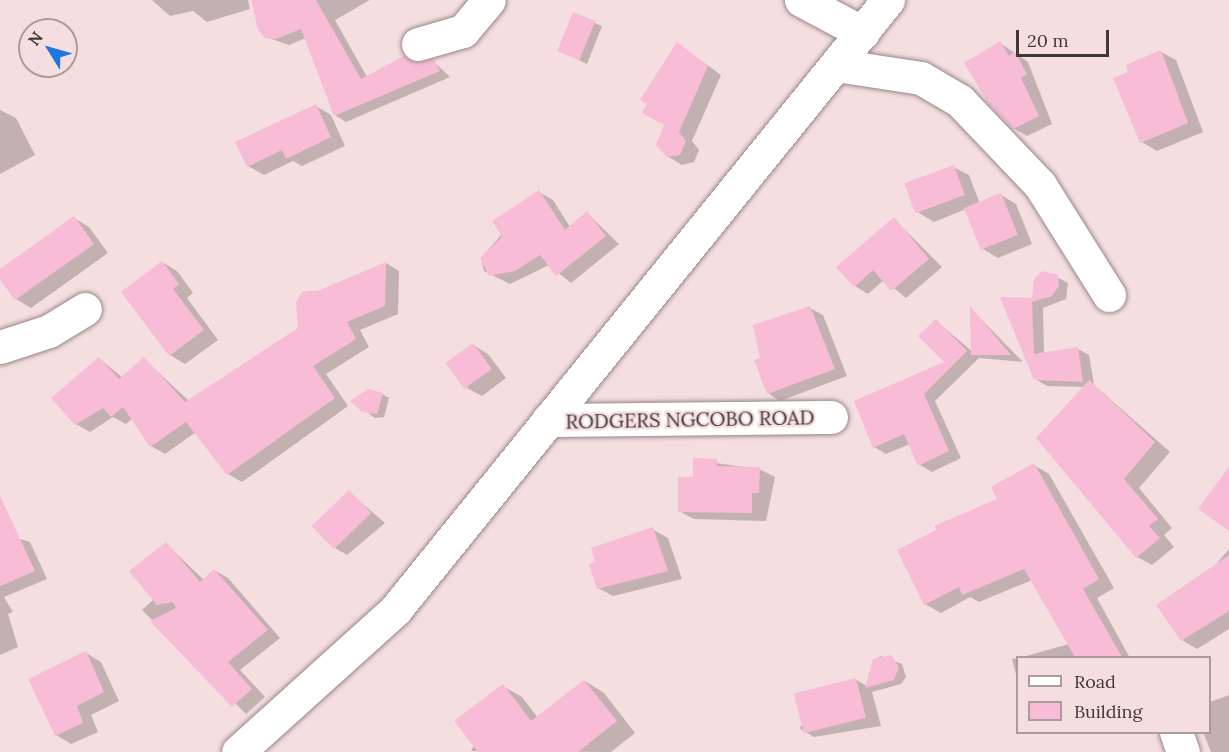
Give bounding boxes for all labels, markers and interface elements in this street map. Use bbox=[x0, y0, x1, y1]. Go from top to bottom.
north arrow bbox=[18, 18, 78, 78]
scale bar bbox=[1019, 18, 1112, 56]
text: N bbox=[24, 27, 47, 49]
text: 20 m bbox=[1027, 29, 1069, 52]
street label: RODGERS NGCOBO ROAD bbox=[565, 405, 815, 433]
legend bbox=[1016, 656, 1211, 734]
text: Road bbox=[1074, 670, 1116, 693]
text: Building bbox=[1074, 700, 1142, 723]

